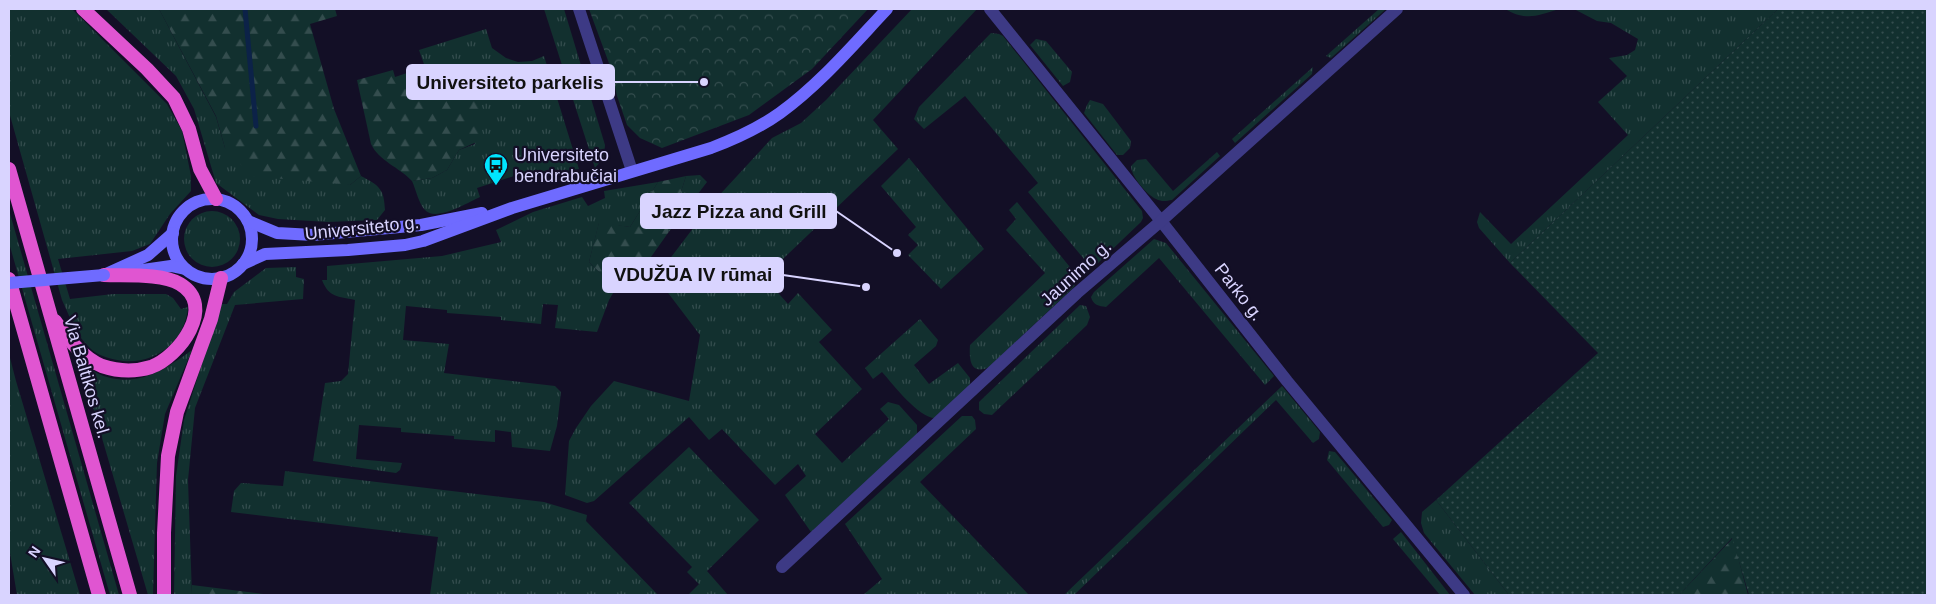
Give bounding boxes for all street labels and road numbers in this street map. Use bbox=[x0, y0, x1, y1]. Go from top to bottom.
street label: Universiteto g. bbox=[304, 212, 420, 244]
street label: Jaunimo g. bbox=[1037, 236, 1115, 310]
street label: Parko g. bbox=[1210, 259, 1268, 325]
street label: Via Baltikos kel. bbox=[60, 313, 114, 441]

